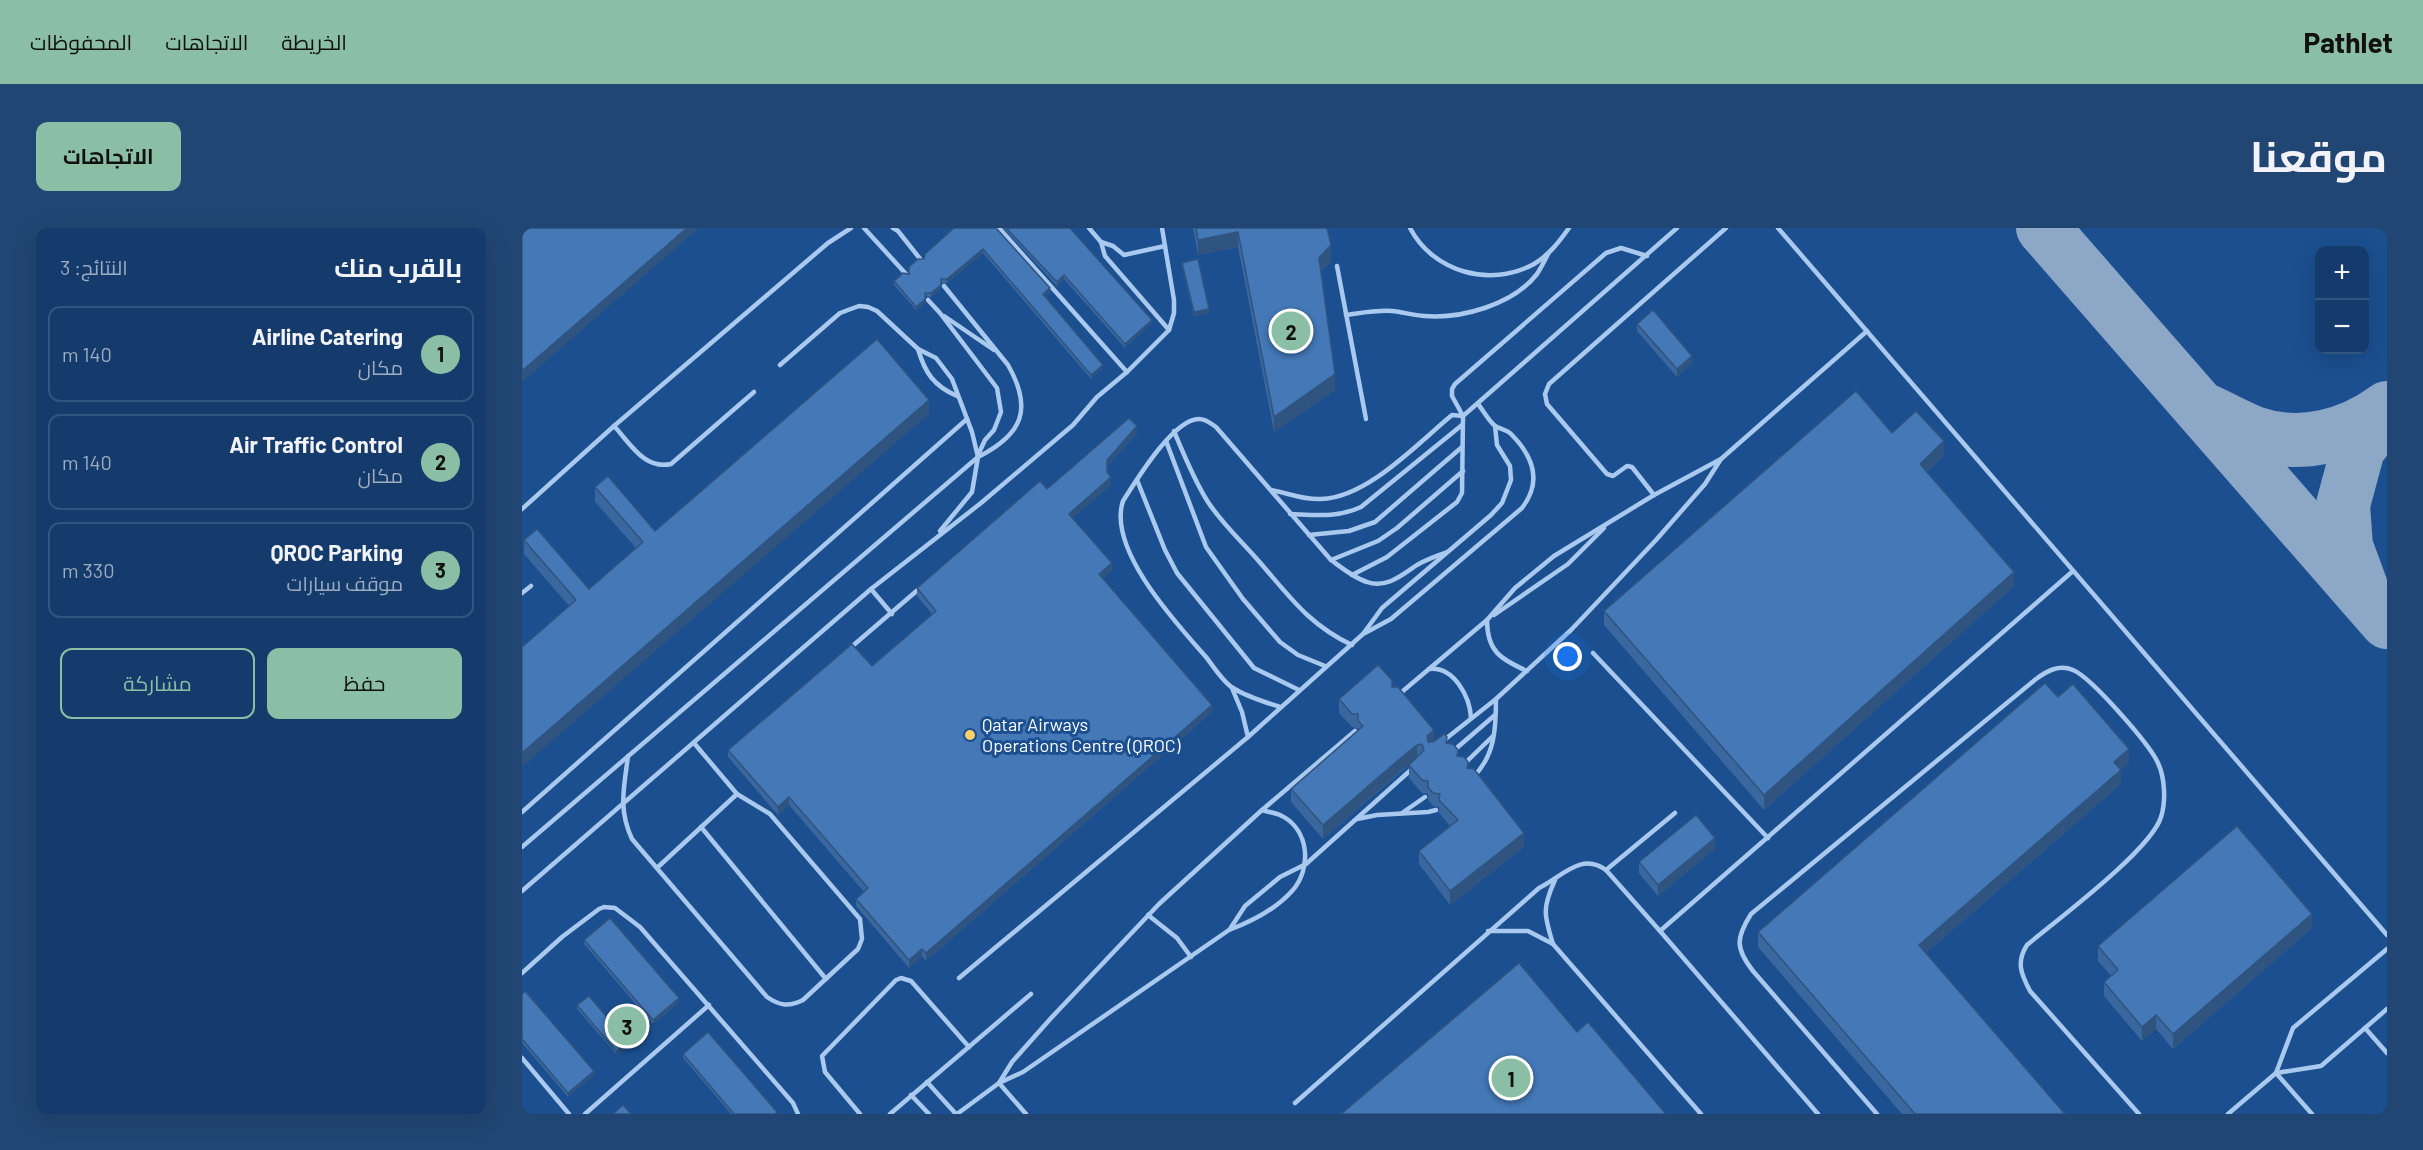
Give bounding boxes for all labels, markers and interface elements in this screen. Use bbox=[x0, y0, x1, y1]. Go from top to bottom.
text: Pathlet bbox=[2304, 25, 2393, 59]
text: المحفوظات bbox=[30, 29, 132, 54]
text: الاتجاهات bbox=[165, 29, 248, 54]
text: الخريطة bbox=[281, 29, 347, 54]
button: الاتجاهات bbox=[36, 122, 181, 191]
text: موقعنا bbox=[2250, 130, 2387, 180]
map controls bbox=[2315, 246, 2369, 354]
button: + bbox=[2315, 246, 2369, 300]
text: بالقرب منك bbox=[334, 251, 462, 282]
text: النتائج: 3 bbox=[60, 255, 128, 279]
button: − bbox=[2315, 300, 2369, 354]
pin: 2 bbox=[1272, 308, 1310, 354]
text: Airline Catering bbox=[252, 323, 403, 349]
text: 140 m bbox=[62, 342, 112, 366]
text: 1 bbox=[437, 342, 444, 366]
text: مكان bbox=[358, 355, 403, 379]
text: Air Traffic Control bbox=[229, 431, 403, 457]
text: 140 m bbox=[62, 450, 112, 474]
text: 2 bbox=[435, 450, 446, 474]
text: مكان bbox=[358, 463, 403, 487]
text: QROC Parking bbox=[270, 539, 403, 565]
text: 330 m bbox=[62, 558, 114, 582]
text: 3 bbox=[435, 558, 446, 582]
text: موقف سيارات bbox=[287, 571, 403, 595]
your location bbox=[1553, 642, 1582, 671]
button: مشاركة bbox=[60, 648, 255, 719]
button: حفظ bbox=[267, 648, 462, 719]
place label: Qatar Airways Operations Centre (QROC) bbox=[982, 713, 1181, 756]
marker: Qatar Airways Operations Centre (QROC) bbox=[963, 728, 977, 742]
pin: 3 bbox=[608, 1004, 646, 1048]
pin: 1 bbox=[1492, 1056, 1530, 1100]

